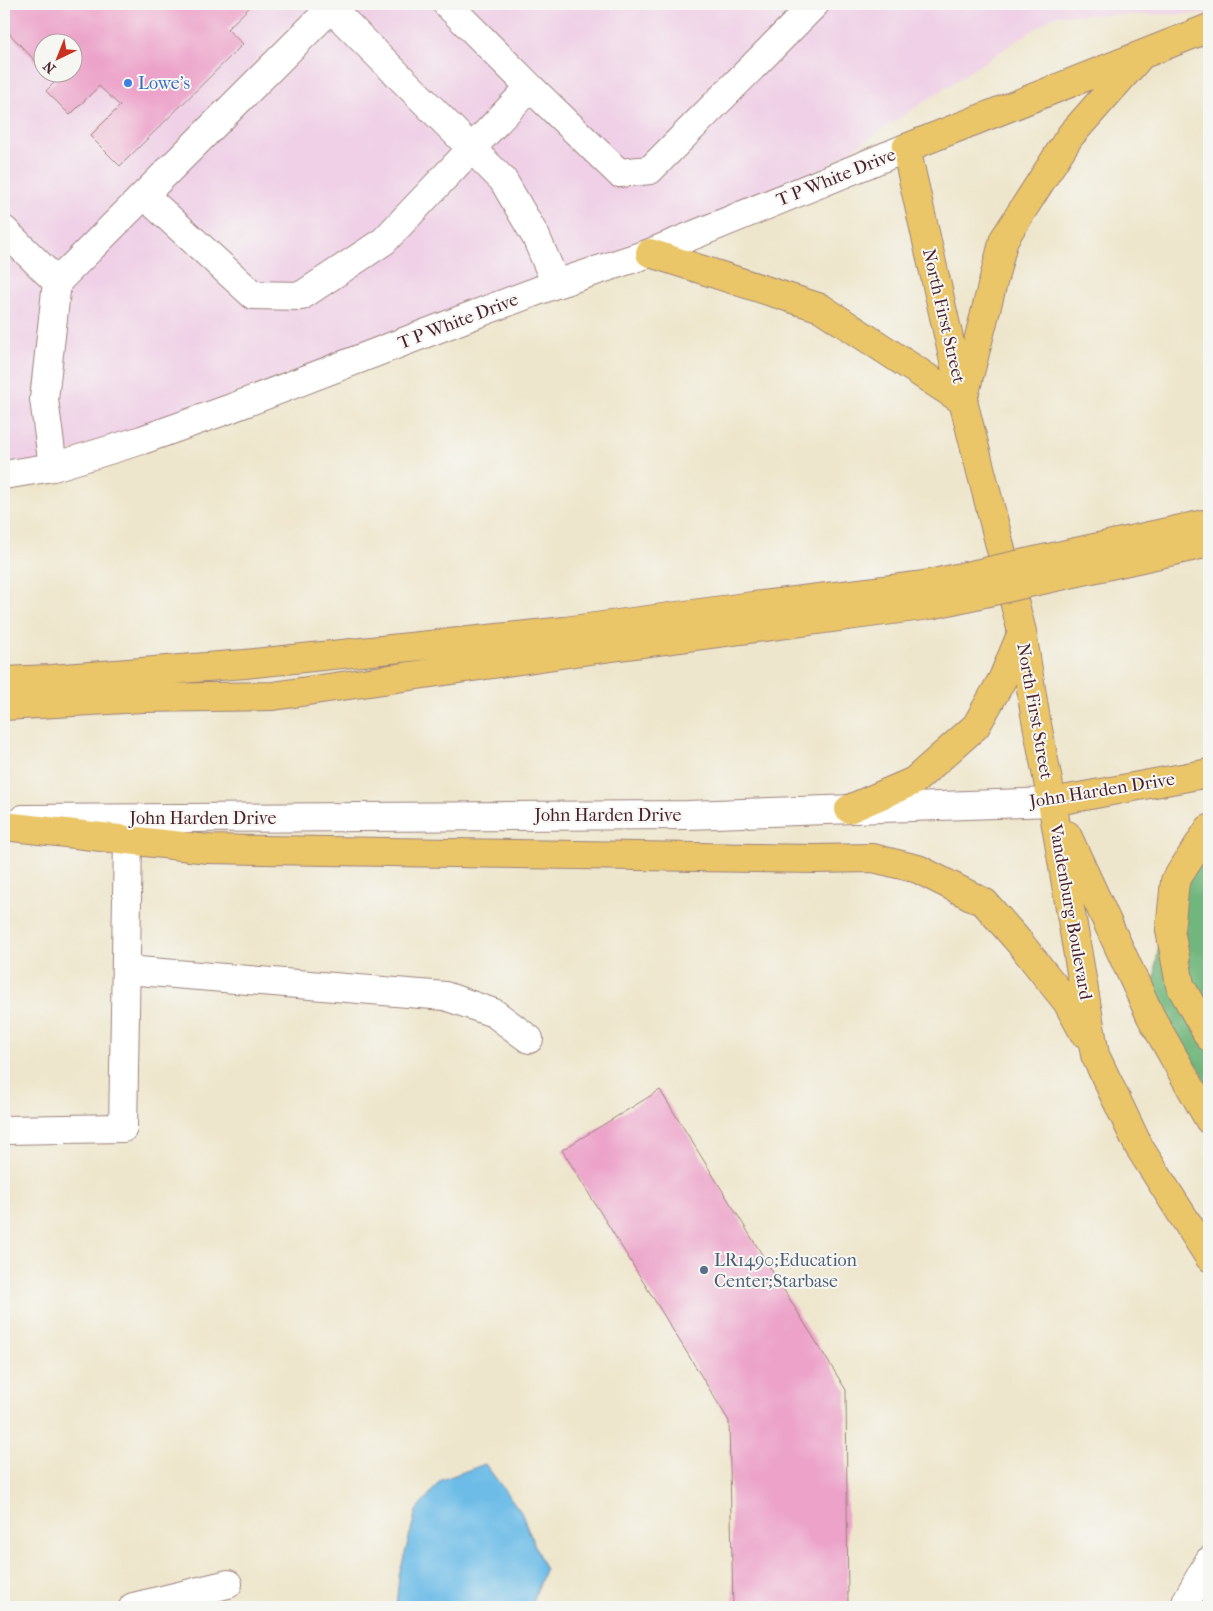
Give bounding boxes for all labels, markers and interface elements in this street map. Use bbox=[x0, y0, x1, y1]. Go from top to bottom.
north arrow bbox=[32, 32, 82, 82]
text: N bbox=[40, 57, 59, 77]
place label: Lowe's bbox=[138, 73, 190, 94]
marker: Lowe's bbox=[122, 77, 134, 89]
street label: T P White Drive bbox=[773, 144, 899, 211]
street label: North First Street bbox=[918, 247, 969, 386]
street label: T P White Drive bbox=[395, 289, 521, 354]
street label: North First Street bbox=[1012, 642, 1057, 781]
street label: John Harden Drive bbox=[1026, 769, 1176, 813]
street label: John Harden Drive bbox=[533, 805, 681, 826]
street label: John Harden Drive bbox=[128, 808, 276, 829]
street label: Vandenburg Boulevard bbox=[1045, 822, 1096, 1002]
place label: LR1490;Education Center;Starbase bbox=[714, 1250, 858, 1292]
marker: LR1490;Education Center;Starbase bbox=[698, 1264, 710, 1276]

